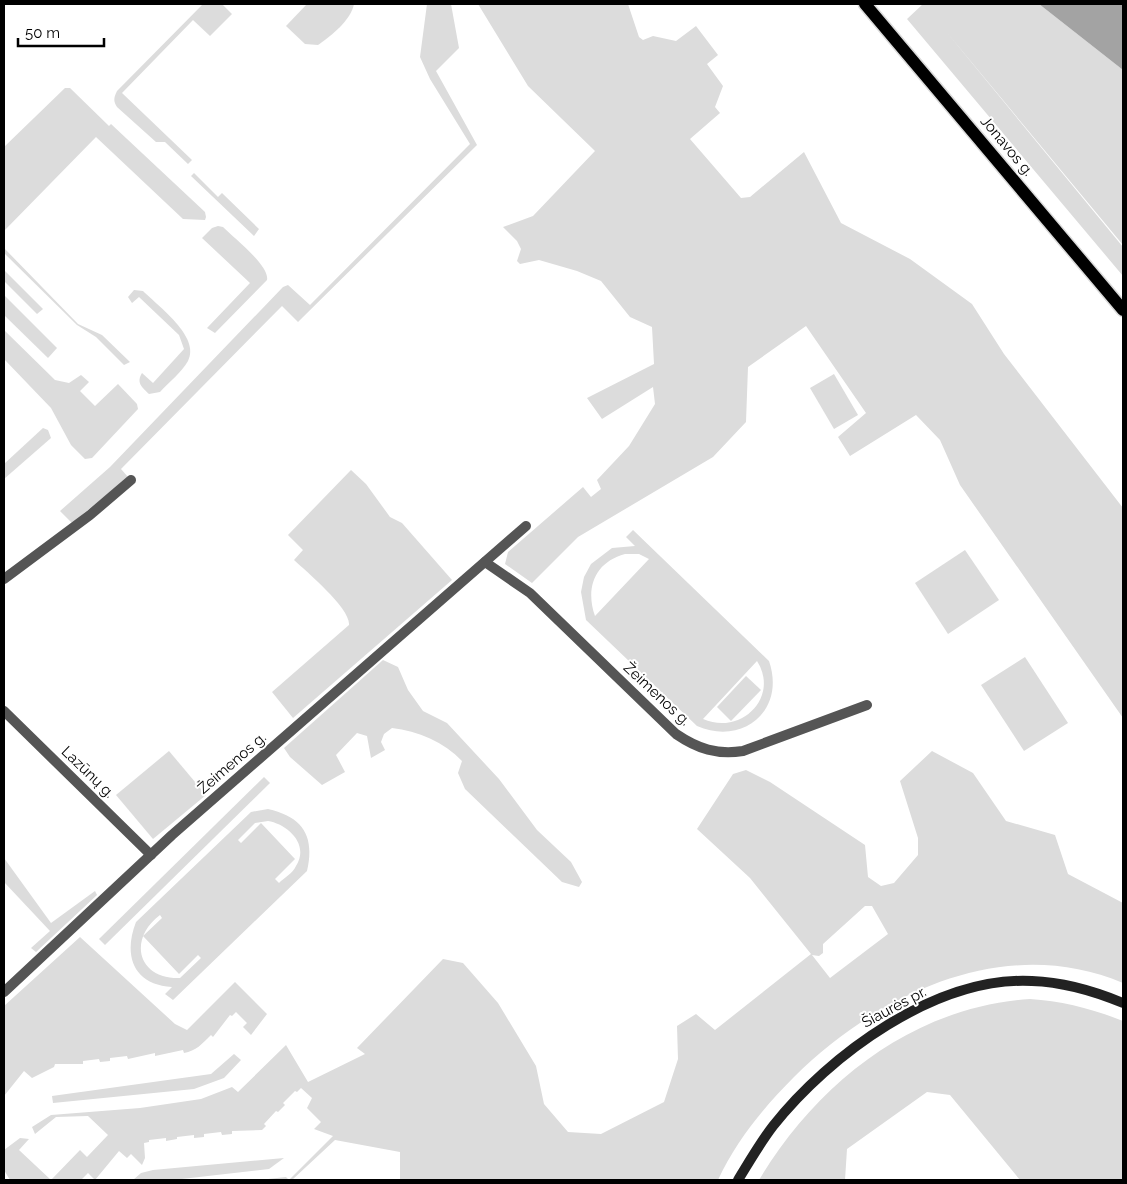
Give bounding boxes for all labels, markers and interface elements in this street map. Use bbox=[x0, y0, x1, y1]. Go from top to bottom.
scale bar bbox=[18, 15, 104, 47]
text: 50 m bbox=[25, 24, 60, 42]
street label: Jonavos g. bbox=[977, 112, 1037, 180]
street label: Žeimenos g. bbox=[620, 659, 694, 729]
street label: Žeimenos g. bbox=[194, 728, 270, 798]
street label: Lazūnų g. bbox=[58, 742, 118, 802]
street label: Šiaurės pr. bbox=[858, 982, 929, 1031]

